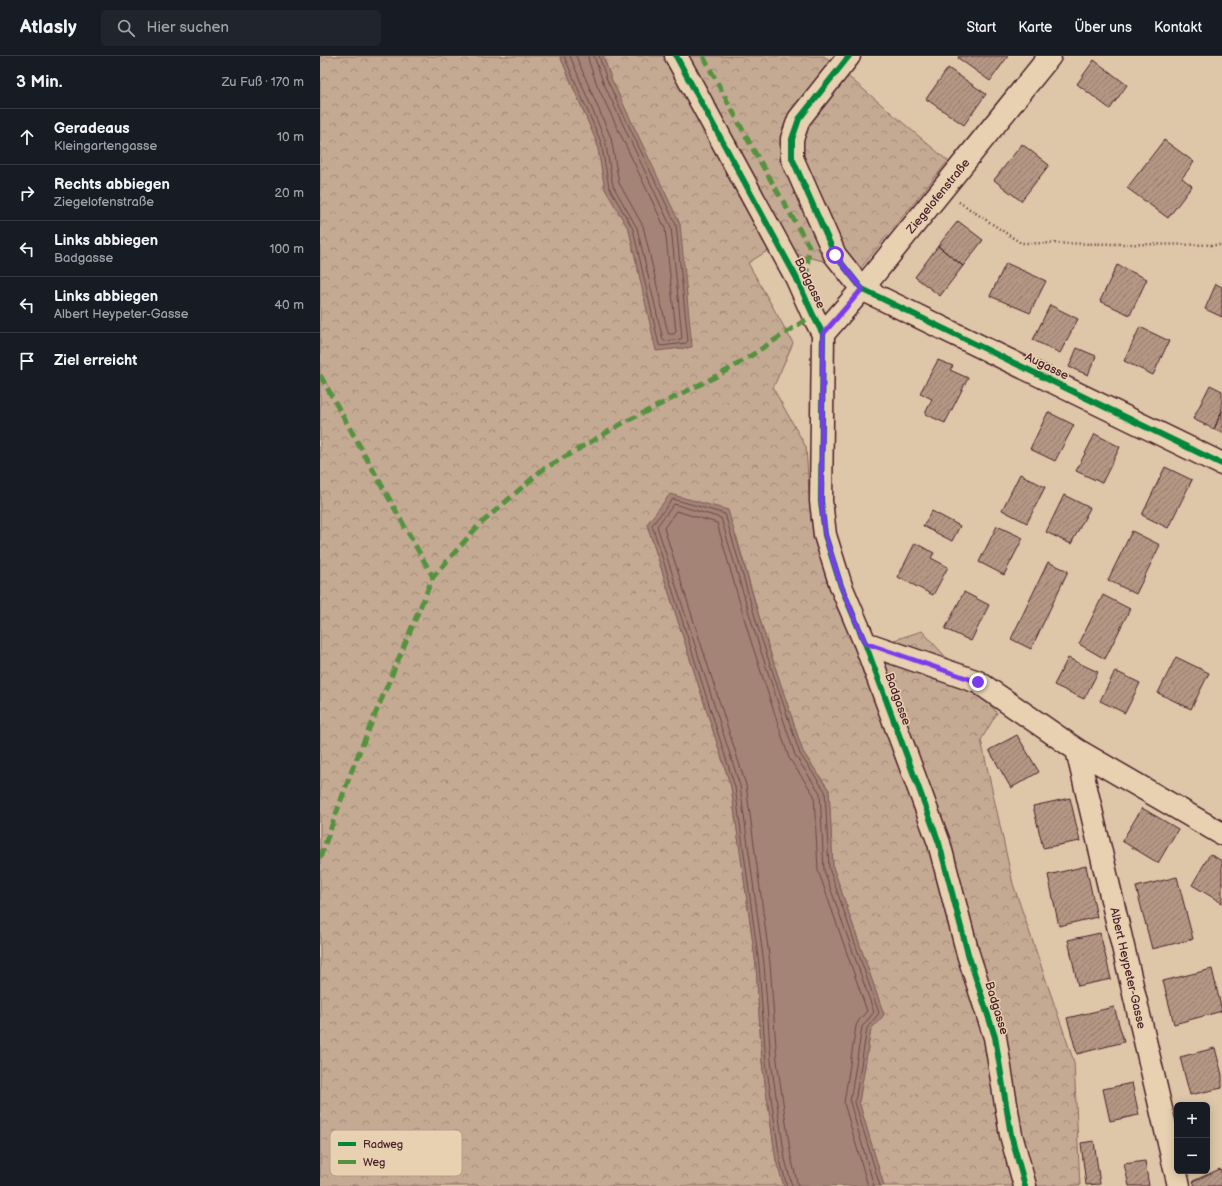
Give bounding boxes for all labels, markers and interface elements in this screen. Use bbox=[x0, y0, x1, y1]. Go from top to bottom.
search box bbox=[101, 10, 381, 46]
text: Atlasly bbox=[20, 16, 77, 39]
icon: search bbox=[115, 17, 137, 39]
text: Hier suchen bbox=[147, 18, 229, 37]
text: Start bbox=[966, 19, 996, 36]
text: Karte bbox=[1018, 19, 1052, 36]
text: Über uns bbox=[1074, 19, 1132, 36]
text: Kontakt bbox=[1154, 19, 1202, 36]
text: 3 Min. bbox=[16, 72, 63, 92]
text: Zu Fuß · 170 m bbox=[222, 74, 304, 90]
text: Geradeaus bbox=[54, 119, 130, 138]
icon: ahead bbox=[16, 126, 38, 148]
text: 10 m bbox=[277, 129, 304, 145]
text: Kleingartengasse bbox=[54, 138, 157, 154]
street label: Ziegelofenstraße bbox=[903, 156, 973, 238]
text: Rechts abbiegen bbox=[54, 175, 170, 194]
icon: right bbox=[16, 182, 38, 204]
text: 20 m bbox=[274, 185, 304, 201]
text: Ziegelofenstraße bbox=[54, 194, 154, 210]
text: Links abbiegen bbox=[54, 231, 158, 250]
icon: left bbox=[16, 238, 38, 260]
text: 100 m bbox=[269, 241, 304, 257]
route start bbox=[826, 246, 844, 264]
text: Badgasse bbox=[54, 250, 113, 266]
street label: Badgasse bbox=[791, 255, 828, 311]
text: Links abbiegen bbox=[54, 287, 158, 306]
icon: left bbox=[16, 294, 38, 316]
text: 40 m bbox=[274, 297, 304, 313]
text: Albert Heypeter-Gasse bbox=[54, 306, 188, 322]
street label: Augasse bbox=[1023, 349, 1071, 383]
icon: arrive bbox=[16, 350, 38, 372]
text: Ziel erreicht bbox=[54, 351, 137, 370]
street label: Badgasse bbox=[881, 671, 914, 727]
route end bbox=[969, 673, 987, 691]
street label: Albert Heypeter-Gasse bbox=[1106, 906, 1149, 1030]
street label: Badgasse bbox=[981, 980, 1012, 1036]
map controls bbox=[1174, 1102, 1210, 1174]
button: + bbox=[1174, 1102, 1210, 1138]
legend bbox=[330, 1130, 462, 1176]
text: Radweg bbox=[363, 1138, 403, 1151]
button: − bbox=[1174, 1138, 1210, 1174]
text: Weg bbox=[363, 1156, 385, 1169]

